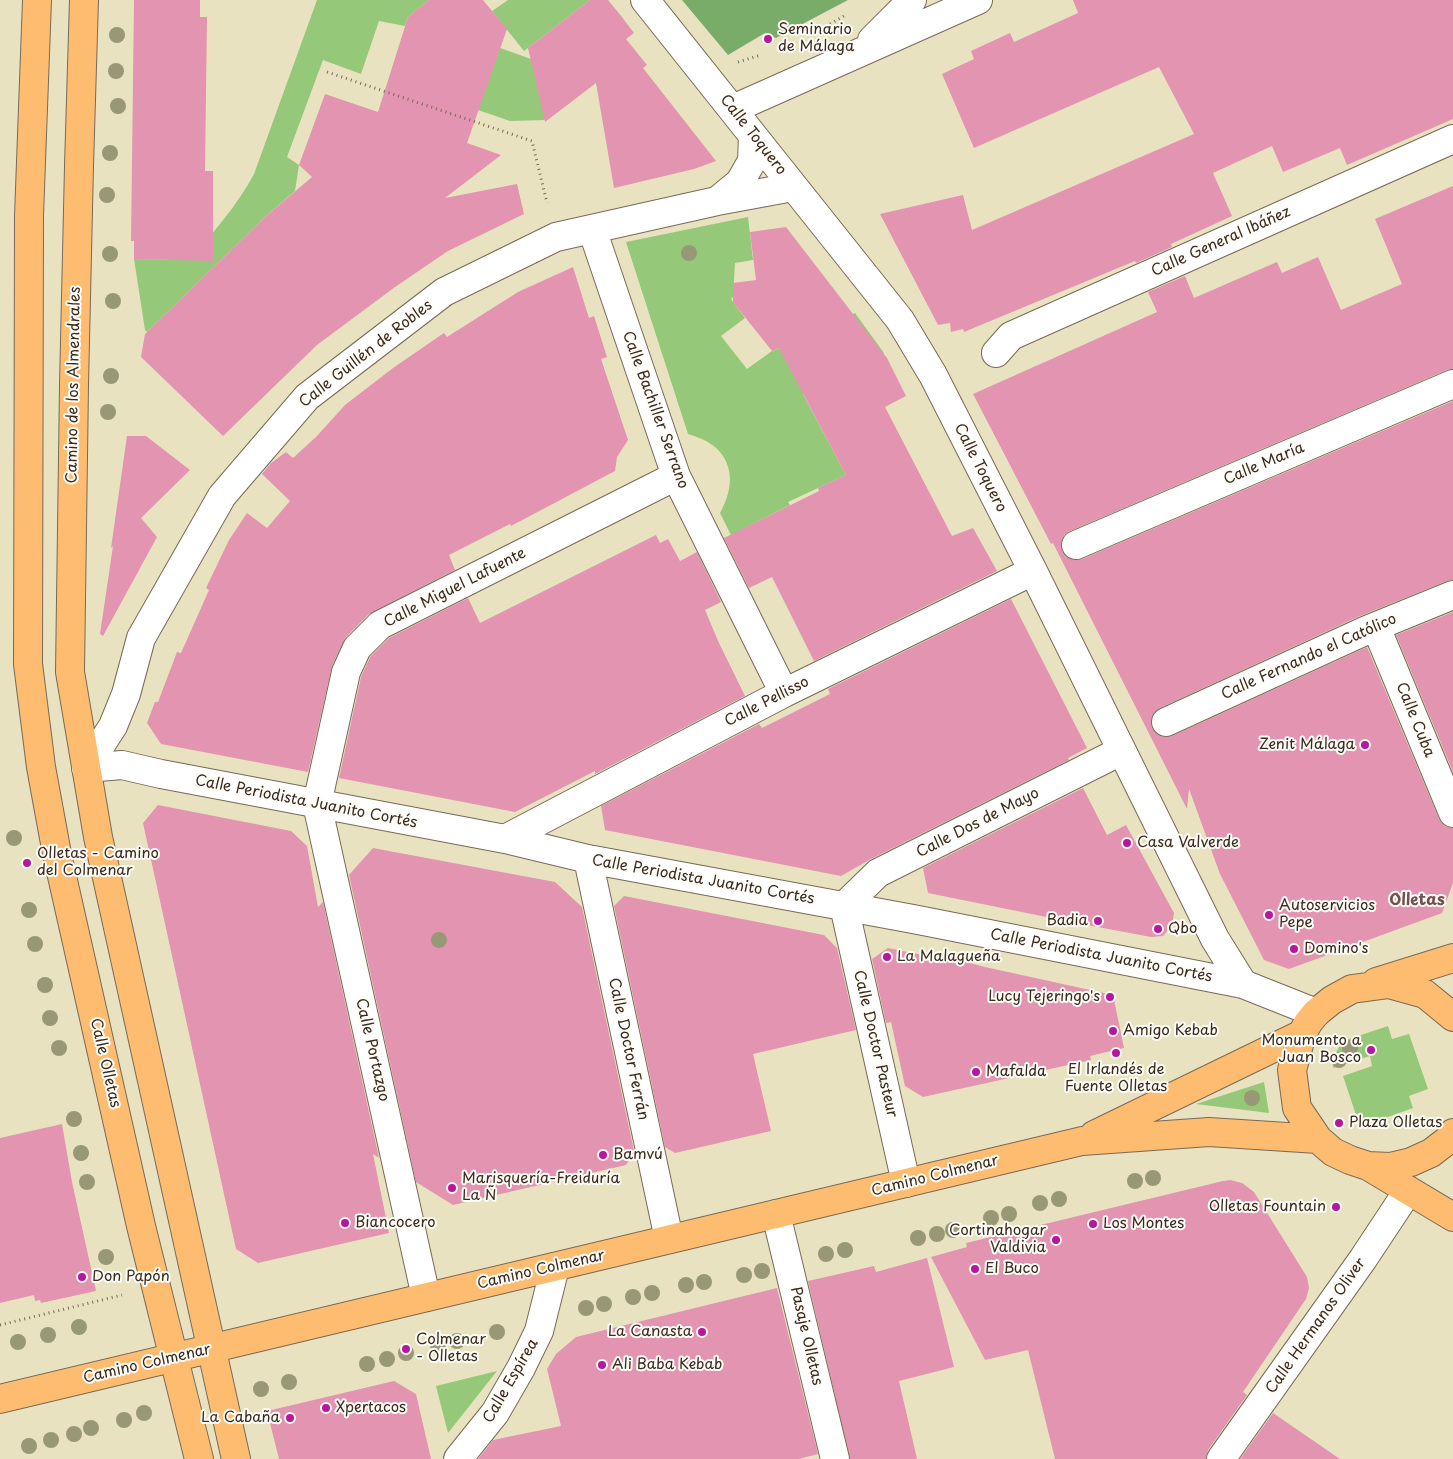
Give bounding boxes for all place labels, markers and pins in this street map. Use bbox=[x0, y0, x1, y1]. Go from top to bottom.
place label: Seminario de Málaga bbox=[778, 21, 854, 56]
marker: Seminario de Málaga bbox=[762, 33, 774, 45]
place label: Zenit Málaga bbox=[1259, 736, 1355, 754]
marker: Zenit Málaga bbox=[1359, 739, 1371, 751]
place label: Casa Valverde bbox=[1137, 834, 1239, 852]
marker: Casa Valverde bbox=[1121, 837, 1133, 849]
place label: Olletas - Camino del Colmenar bbox=[37, 845, 159, 880]
marker: Olletas - Camino del Colmenar bbox=[21, 857, 33, 869]
place label: Autoservicios Pepe bbox=[1279, 897, 1375, 932]
marker: Autoservicios Pepe bbox=[1263, 909, 1275, 921]
place label: Badia bbox=[1046, 912, 1088, 930]
marker: Badia bbox=[1092, 915, 1104, 927]
place label: Qbo bbox=[1168, 920, 1197, 938]
marker: Qbo bbox=[1152, 923, 1164, 935]
place label: Domino's bbox=[1304, 940, 1368, 958]
marker: Domino's bbox=[1288, 943, 1300, 955]
place label: La Malagueña bbox=[897, 948, 1000, 966]
marker: La Malagueña bbox=[881, 951, 893, 963]
place label: Lucy Tejeringo's bbox=[988, 988, 1100, 1006]
marker: Lucy Tejeringo's bbox=[1104, 991, 1116, 1003]
place label: Amigo Kebab bbox=[1123, 1022, 1218, 1040]
marker: Amigo Kebab bbox=[1107, 1025, 1119, 1037]
place label: Monumento a Juan Bosco bbox=[1261, 1032, 1361, 1067]
marker: Monumento a Juan Bosco bbox=[1365, 1044, 1377, 1056]
marker: El Irlandés de Fuente Olletas bbox=[1110, 1047, 1122, 1059]
place label: El Irlandés de Fuente Olletas bbox=[1065, 1061, 1167, 1096]
place label: Mafalda bbox=[986, 1063, 1046, 1081]
marker: Mafalda bbox=[970, 1066, 982, 1078]
place label: Plaza Olletas bbox=[1349, 1114, 1442, 1132]
marker: Plaza Olletas bbox=[1333, 1117, 1345, 1129]
place label: Bamvú bbox=[613, 1146, 663, 1164]
marker: Bamvú bbox=[597, 1149, 609, 1161]
place label: Marisquería-Freiduría La Ñ bbox=[462, 1170, 620, 1205]
marker: Marisquería-Freiduría La Ñ bbox=[446, 1182, 458, 1194]
place label: Olletas Fountain bbox=[1209, 1198, 1326, 1216]
marker: Olletas Fountain bbox=[1330, 1201, 1342, 1213]
place label: Biancocero bbox=[355, 1214, 436, 1232]
place label: Los Montes bbox=[1103, 1215, 1184, 1233]
marker: Biancocero bbox=[339, 1217, 351, 1229]
marker: Los Montes bbox=[1087, 1218, 1099, 1230]
place label: Cortinahogar Valdivia bbox=[949, 1222, 1046, 1257]
marker: Cortinahogar Valdivia bbox=[1050, 1234, 1062, 1246]
place label: El Buco bbox=[985, 1260, 1039, 1278]
marker: El Buco bbox=[969, 1263, 981, 1275]
place label: Don Papón bbox=[92, 1268, 170, 1286]
marker: Don Papón bbox=[76, 1271, 88, 1283]
place label: La Canasta bbox=[608, 1323, 692, 1341]
marker: La Canasta bbox=[696, 1326, 708, 1338]
place label: Colmenar - Olletas bbox=[416, 1331, 486, 1366]
marker: Colmenar - Olletas bbox=[400, 1343, 412, 1355]
place label: Ali Baba Kebab bbox=[612, 1356, 722, 1374]
marker: Ali Baba Kebab bbox=[596, 1359, 608, 1371]
place label: Xpertacos bbox=[336, 1399, 406, 1417]
marker: Xpertacos bbox=[320, 1402, 332, 1414]
place label: La Cabaña bbox=[201, 1409, 280, 1427]
marker: La Cabaña bbox=[284, 1412, 296, 1424]

